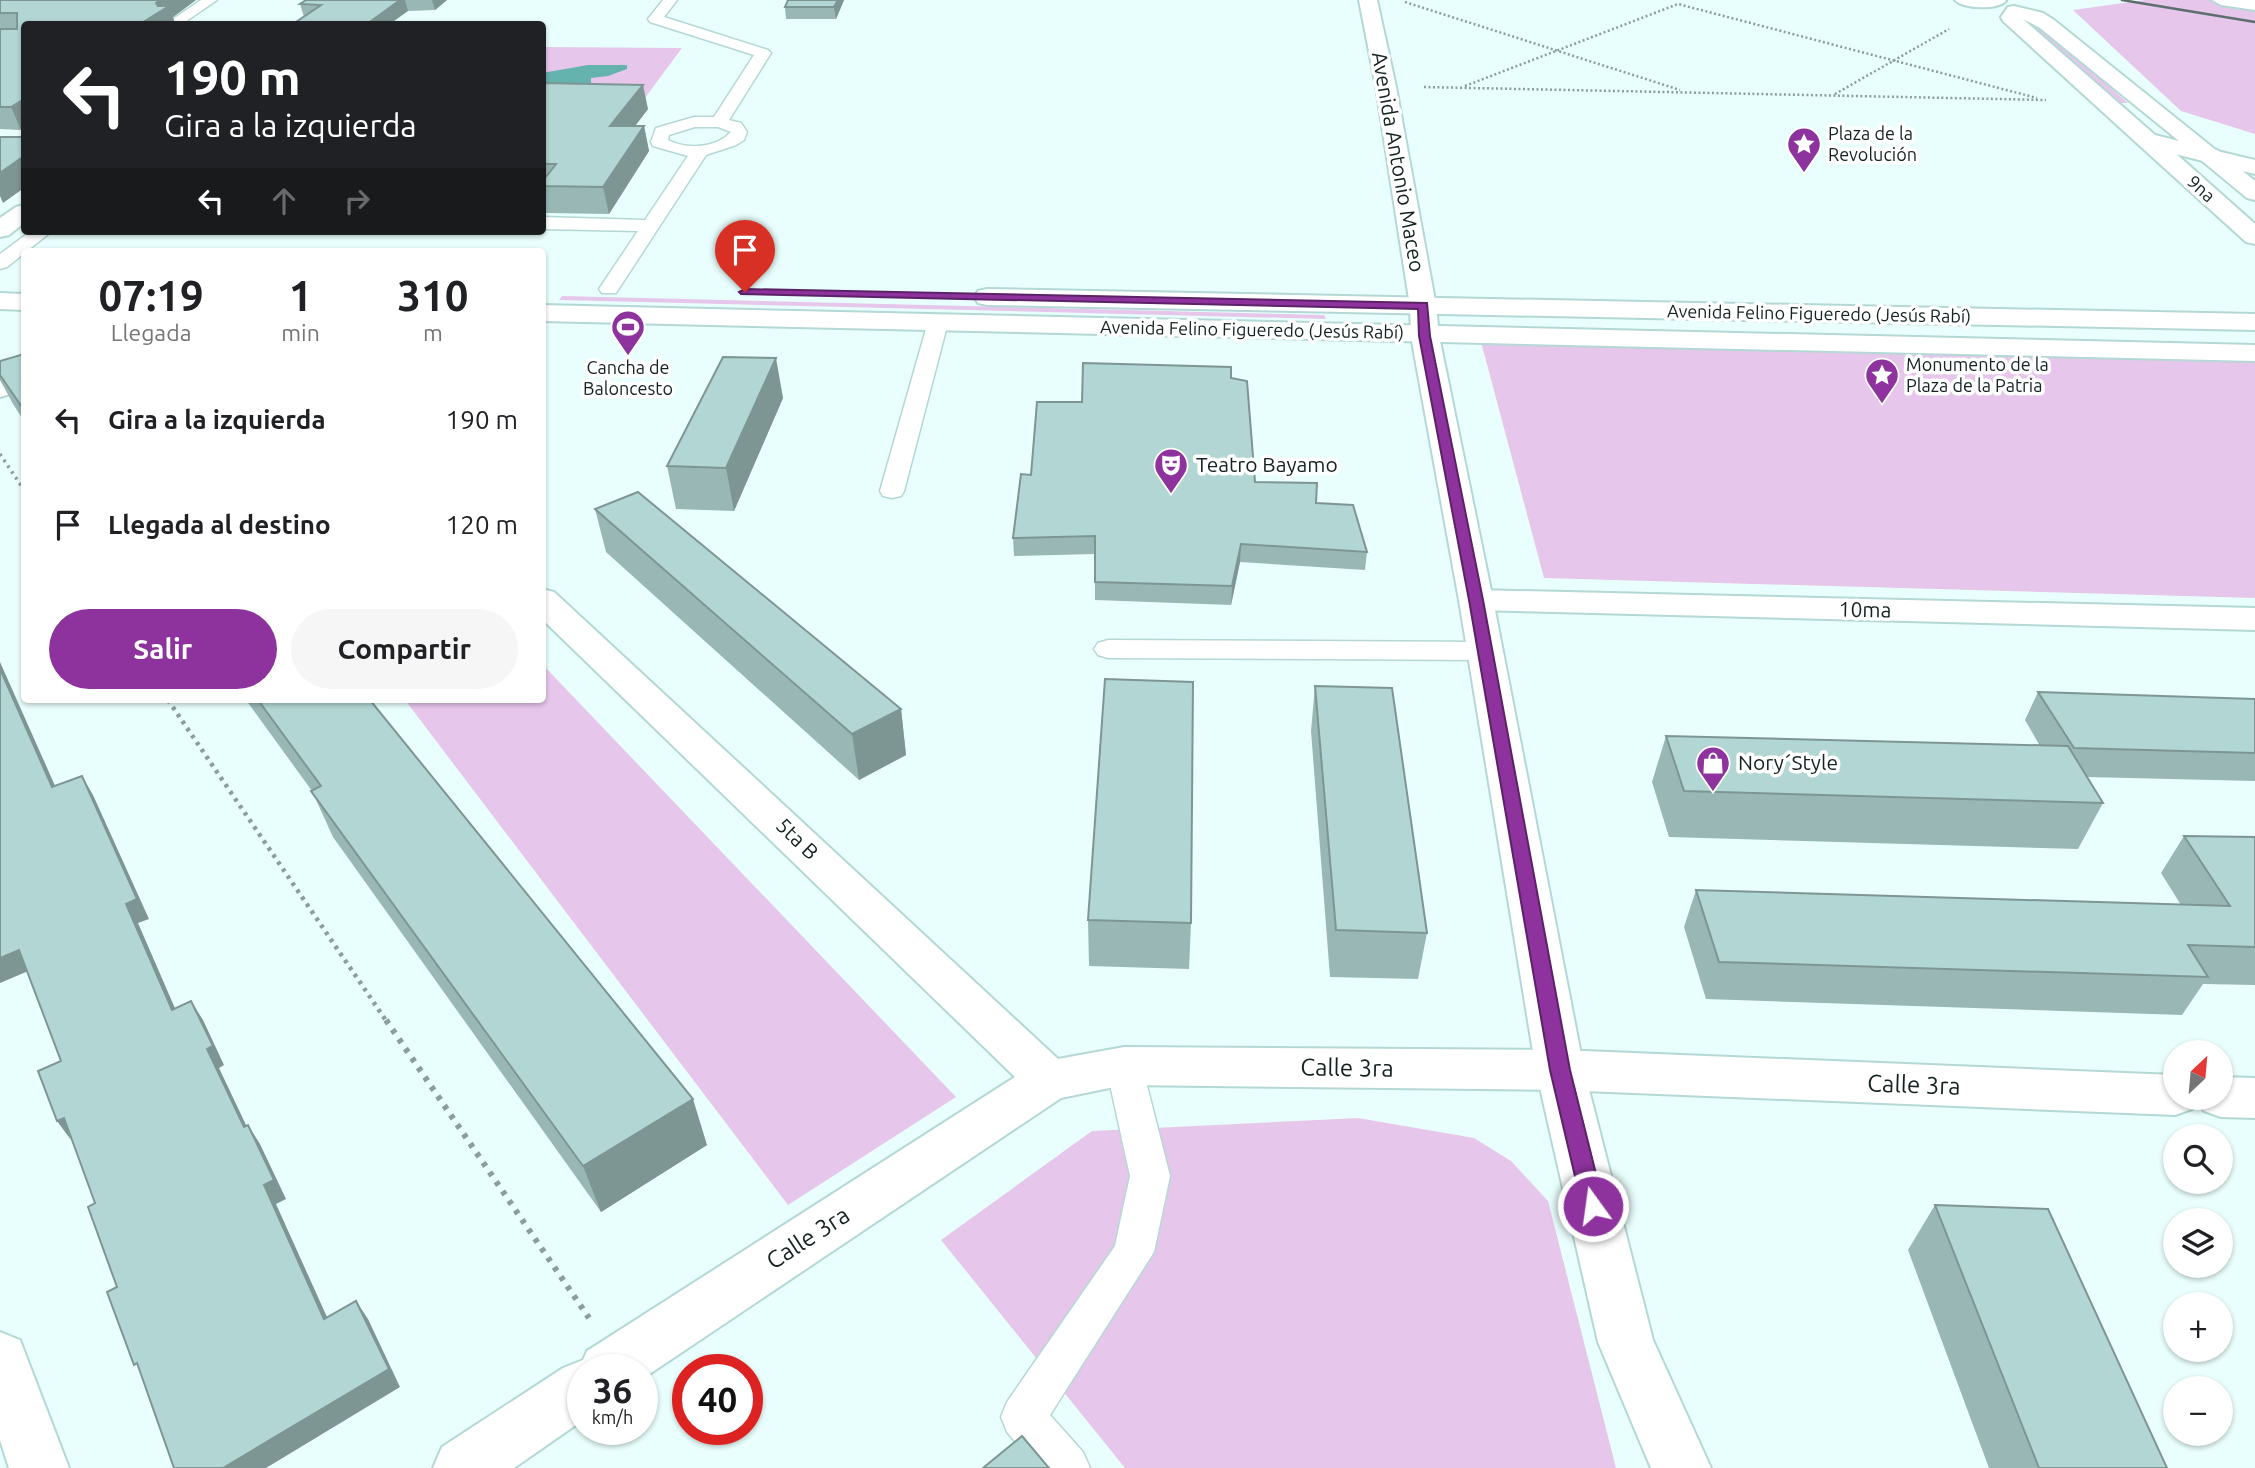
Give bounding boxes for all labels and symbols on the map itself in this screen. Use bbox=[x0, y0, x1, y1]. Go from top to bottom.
street label: Avenida Antonio Maceo bbox=[1368, 50, 1430, 274]
place label: Plaza de la Revolución bbox=[1828, 123, 1917, 164]
place icon: Plaza de la Revolución bbox=[1785, 125, 1823, 174]
street label: 9na bbox=[2184, 171, 2219, 206]
pin bbox=[715, 220, 775, 292]
street label: Avenida Felino Figueredo (Jesús Rabí) bbox=[1667, 300, 1971, 327]
sports icon: Cancha de Baloncesto bbox=[609, 308, 647, 357]
street label: Avenida Felino Figueredo (Jesús Rabí) bbox=[1100, 316, 1404, 343]
place label: Monumento de la Plaza de la Patria bbox=[1906, 354, 2049, 395]
place icon: Monumento de la Plaza de la Patria bbox=[1863, 356, 1901, 405]
place label: Cancha de Baloncesto bbox=[583, 357, 673, 398]
theatre icon: Teatro Bayamo bbox=[1152, 446, 1190, 495]
place label: Teatro Bayamo bbox=[1196, 452, 1338, 476]
street label: 10ma bbox=[1839, 597, 1892, 621]
shop icon: Nory´Style bbox=[1694, 744, 1732, 793]
place label: Nory´Style bbox=[1738, 750, 1838, 774]
street label: 5ta B bbox=[772, 813, 824, 864]
north arrow bbox=[2163, 1040, 2233, 1110]
street label: Calle 3ra bbox=[1300, 1053, 1394, 1082]
street label: Calle 3ra bbox=[1867, 1069, 1961, 1100]
position arrow bbox=[1556, 1169, 1630, 1243]
street label: Calle 3ra bbox=[761, 1201, 854, 1274]
speed limit sign: 40 bbox=[672, 1354, 763, 1445]

